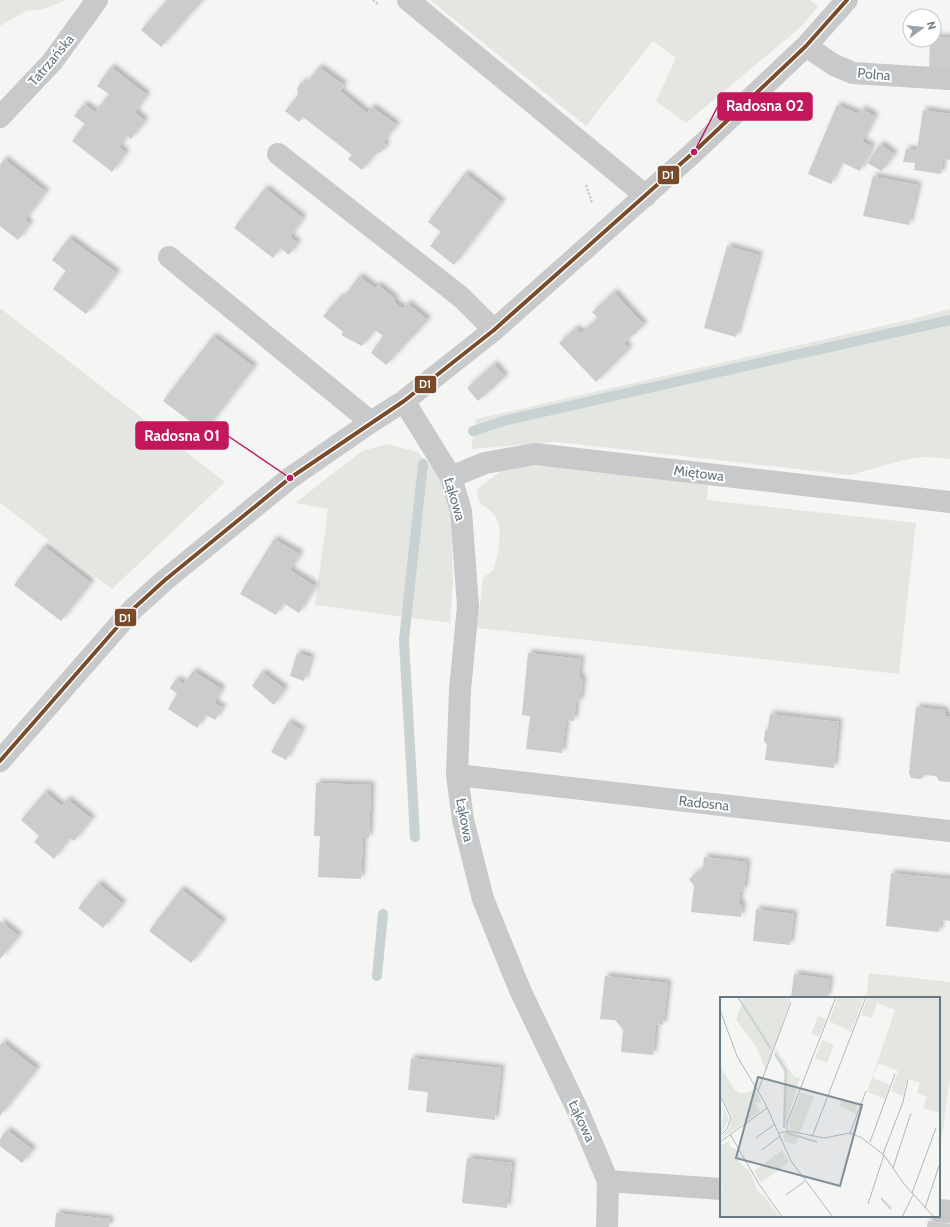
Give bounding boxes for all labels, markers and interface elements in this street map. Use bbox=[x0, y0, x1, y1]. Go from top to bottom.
north arrow bbox=[902, 8, 942, 48]
text: N bbox=[924, 20, 939, 31]
street label: Tatrzańska bbox=[24, 30, 78, 90]
street label: Polna bbox=[857, 64, 892, 84]
callout: Radosna 02 bbox=[718, 93, 812, 120]
text: Radosna 02 bbox=[726, 97, 804, 115]
line badge: D1 bbox=[657, 165, 680, 185]
text: D1 bbox=[662, 168, 674, 182]
line badge: D1 bbox=[414, 375, 437, 394]
text: D1 bbox=[419, 377, 431, 391]
callout: Radosna 01 bbox=[136, 422, 228, 449]
text: Radosna 01 bbox=[144, 427, 220, 445]
street label: Miętowa bbox=[673, 461, 725, 485]
street label: Łąkowa bbox=[440, 475, 470, 523]
line badge: D1 bbox=[114, 608, 137, 627]
text: D1 bbox=[119, 611, 131, 625]
street label: Radosna bbox=[678, 791, 731, 815]
street label: Łąkowa bbox=[452, 797, 478, 844]
inset map bbox=[720, 997, 940, 1217]
street label: Łąkowa bbox=[565, 1097, 600, 1145]

